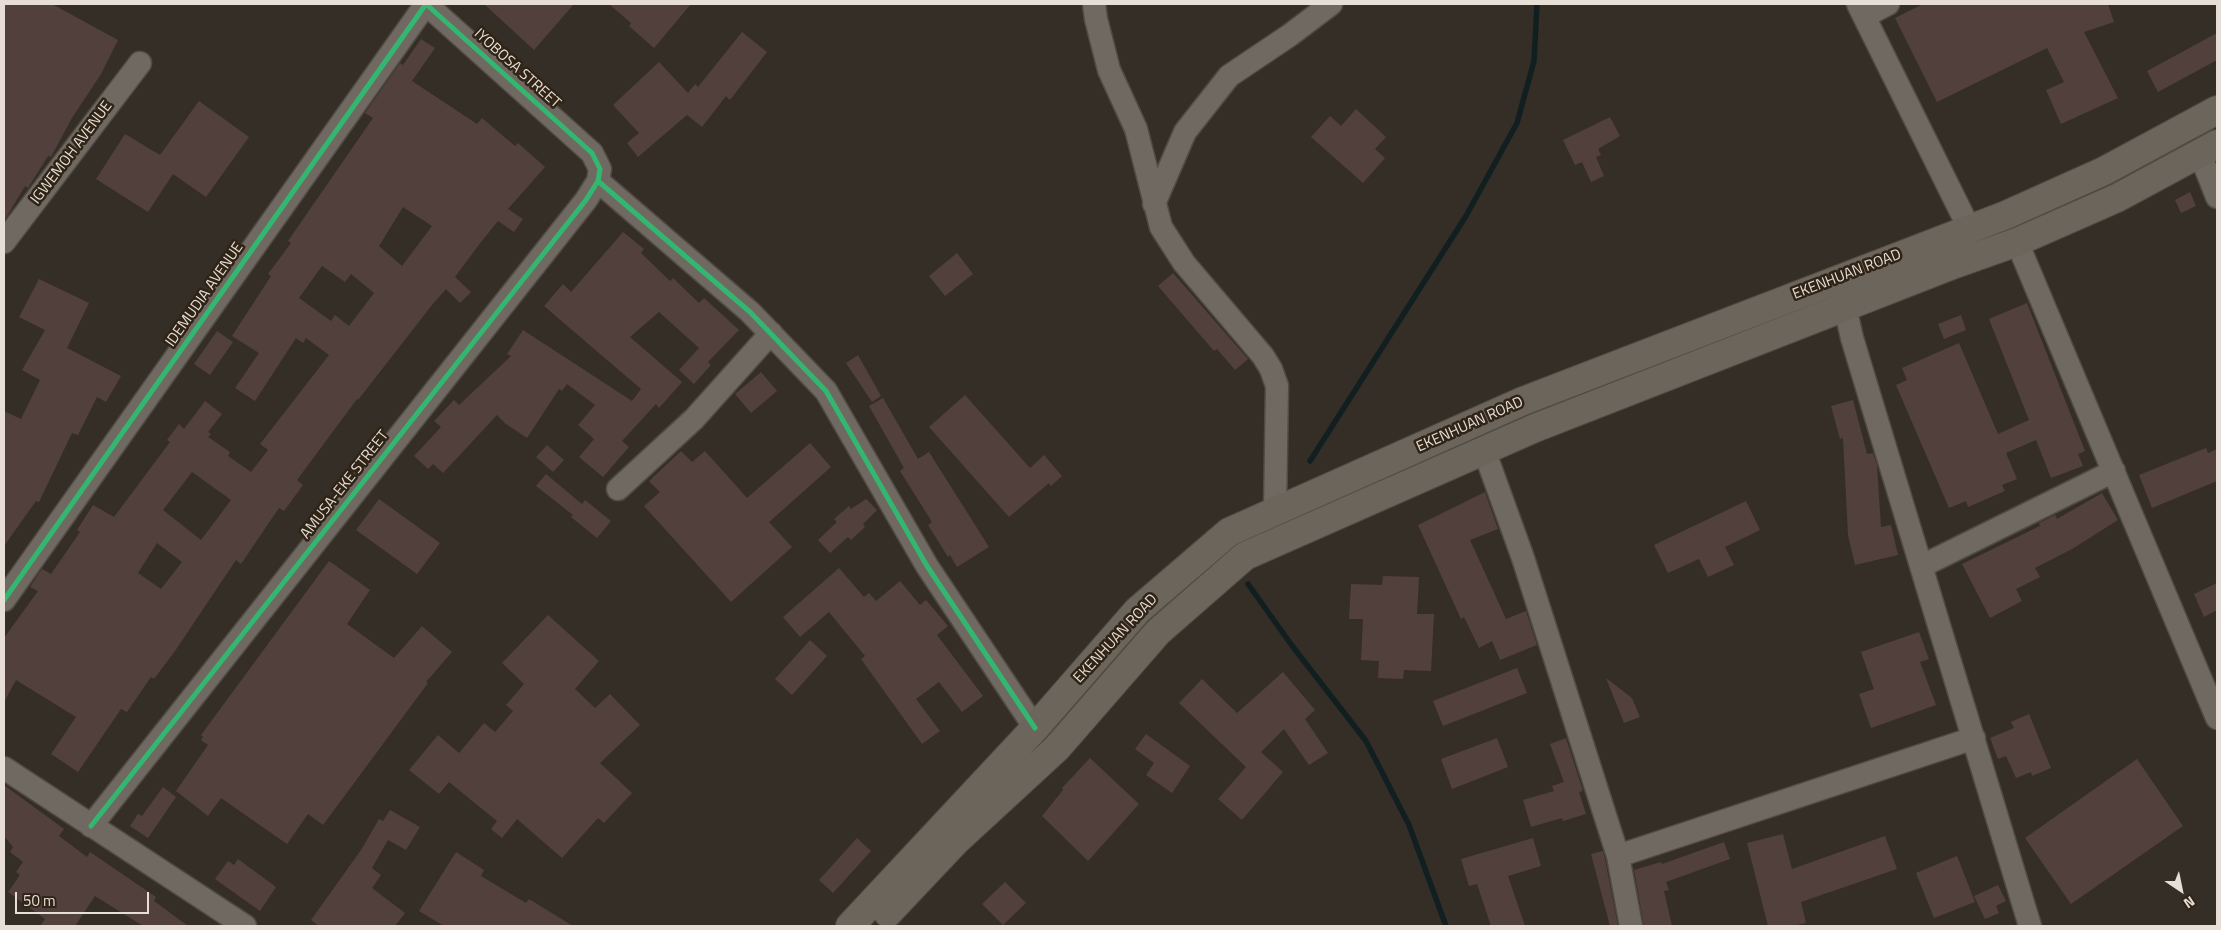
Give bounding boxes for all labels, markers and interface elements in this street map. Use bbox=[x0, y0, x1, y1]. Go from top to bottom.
street label: IYOBOSA STREET bbox=[470, 25, 564, 113]
street label: IGWEMOH AVENUE bbox=[27, 98, 117, 208]
street label: IDEMUDIA AVENUE bbox=[162, 239, 248, 351]
street label: EKENHUAN ROAD bbox=[1790, 246, 1904, 304]
street label: EKENHUAN ROAD bbox=[1414, 393, 1526, 457]
street label: AMUSA-EKE STREET bbox=[297, 427, 393, 543]
street label: EKENHUAN ROAD bbox=[1070, 591, 1162, 687]
north arrow bbox=[2156, 865, 2206, 915]
scale bar bbox=[18, 882, 151, 914]
text: 50 m bbox=[23, 889, 56, 912]
text: N bbox=[2180, 891, 2200, 914]

